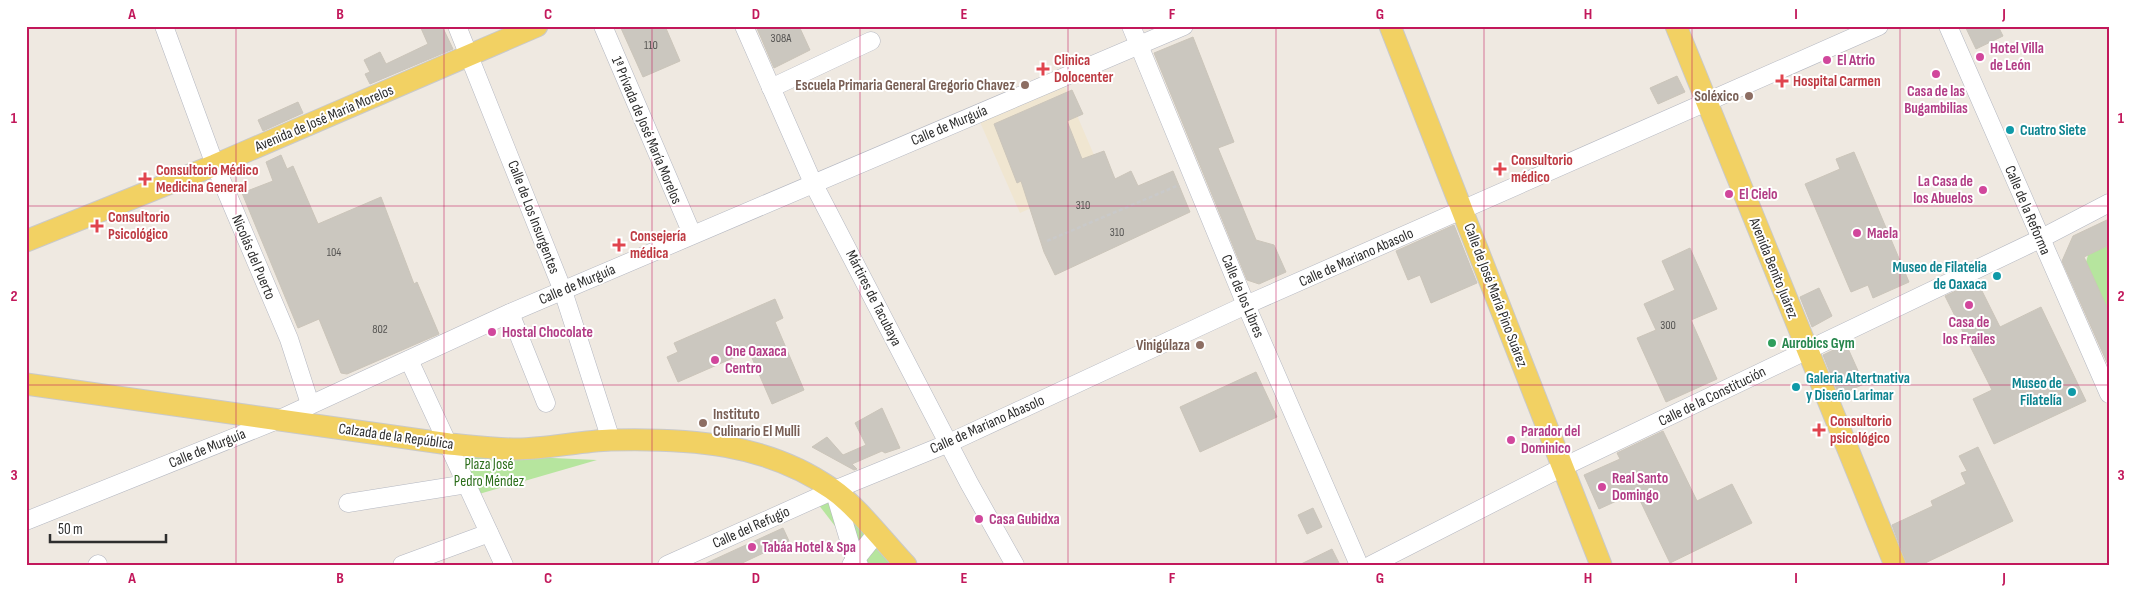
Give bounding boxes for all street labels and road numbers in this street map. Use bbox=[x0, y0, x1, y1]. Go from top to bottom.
street label: 1ª Prívada de José María Morelos bbox=[607, 53, 686, 207]
street label: Avenida de José María Morelos bbox=[251, 81, 396, 157]
street label: Calle de Murguía bbox=[908, 101, 991, 150]
street label: Calle de Los Insurgentes bbox=[503, 158, 564, 277]
street label: Calle de la Reforma bbox=[2000, 163, 2055, 258]
street label: Nicolás del Puerto bbox=[227, 212, 280, 302]
street label: Avenida Benito Juárez bbox=[1744, 214, 1803, 322]
street label: Calle de José María Pino Suárez bbox=[1459, 221, 1532, 370]
street label: Calle de Mariano Abasolo bbox=[1296, 224, 1416, 291]
street label: Mártires de Tacubaya bbox=[841, 247, 906, 350]
street label: Calle de los Libres bbox=[1217, 252, 1269, 341]
street label: Calle de Murguía bbox=[536, 260, 619, 309]
street label: Calle de la Constitución bbox=[1655, 362, 1769, 431]
street label: Calle de Mariano Abasolo bbox=[927, 391, 1047, 458]
street label: Calzada de la República bbox=[337, 419, 455, 454]
street label: Calle de Murguía bbox=[166, 424, 249, 473]
street label: Calle del Refugio bbox=[710, 502, 793, 553]

